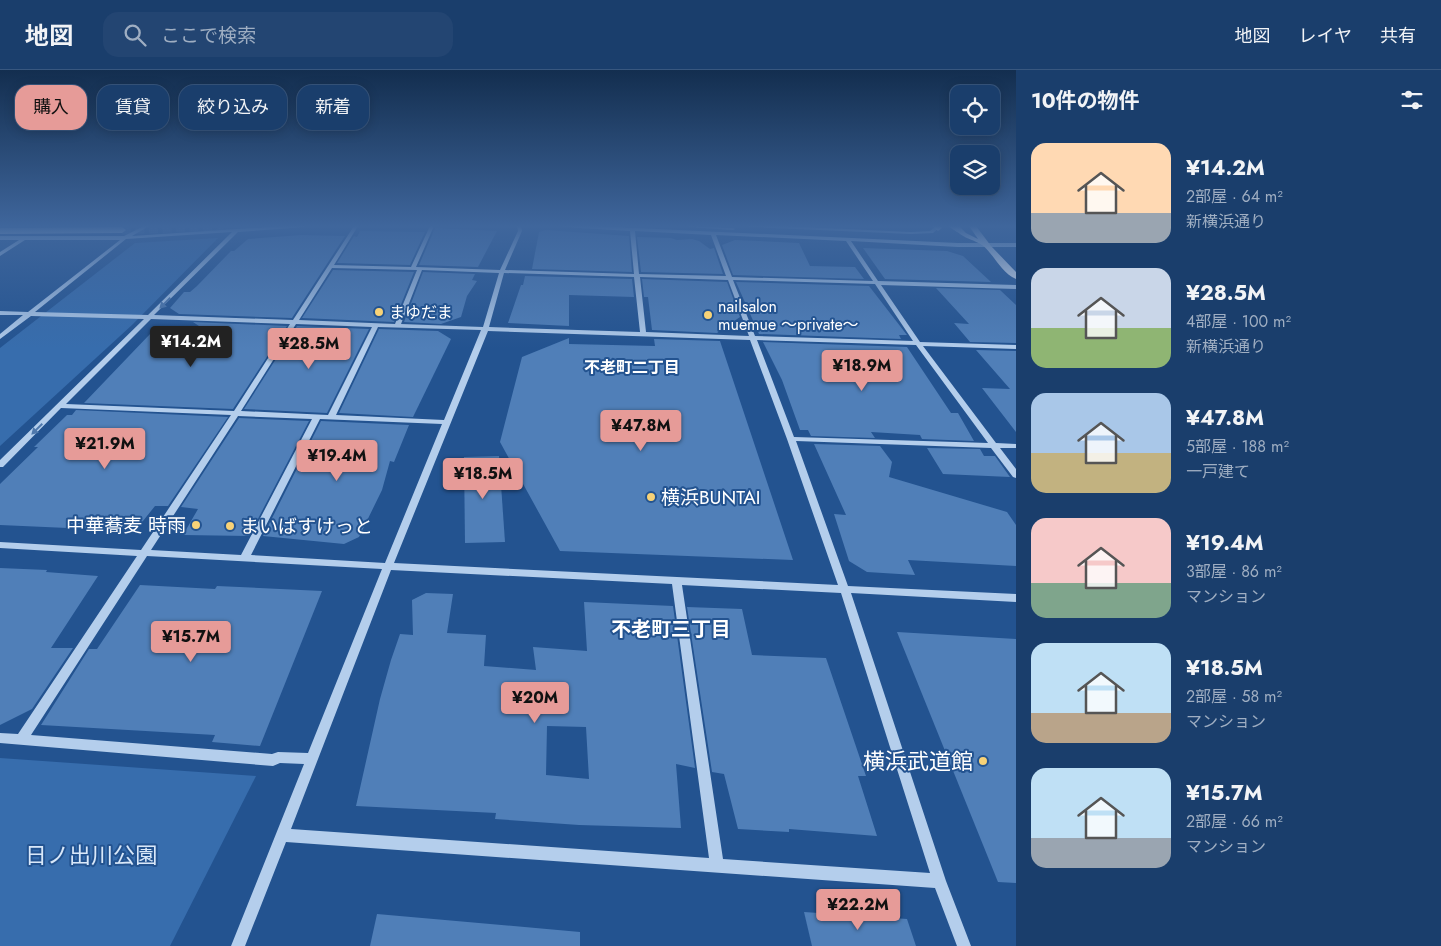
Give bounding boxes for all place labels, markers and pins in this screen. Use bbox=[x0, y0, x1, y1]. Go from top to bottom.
place label: nailsalon muemue ～private～ bbox=[718, 295, 859, 336]
place label: まゆだま bbox=[389, 301, 453, 324]
marker: まゆだま bbox=[373, 306, 385, 318]
marker: nailsalon muemue ～private～ bbox=[702, 309, 714, 321]
pin: ¥14.2M bbox=[150, 326, 232, 368]
pin: ¥28.5M bbox=[268, 328, 350, 370]
pin: ¥18.9M bbox=[821, 350, 903, 392]
pin: ¥47.8M bbox=[600, 410, 682, 452]
pin: ¥21.9M bbox=[64, 428, 146, 470]
pin: ¥19.4M bbox=[296, 440, 378, 482]
pin: ¥18.5M bbox=[442, 458, 524, 500]
place label: 横浜BUNTAI bbox=[661, 484, 760, 511]
marker: 横浜BUNTAI bbox=[645, 491, 657, 503]
place label: 中華蕎麦 時雨 bbox=[66, 512, 186, 539]
place label: まいばすけっと bbox=[240, 513, 373, 540]
marker: 中華蕎麦 時雨 bbox=[190, 519, 202, 531]
marker: まいばすけっと bbox=[224, 520, 236, 532]
pin: ¥15.7M bbox=[150, 620, 232, 663]
pin: ¥20M bbox=[505, 682, 565, 724]
place label: 横浜武道館 bbox=[863, 745, 973, 777]
marker: 横浜武道館 bbox=[977, 755, 989, 767]
pin: ¥22.2M bbox=[817, 888, 899, 931]

